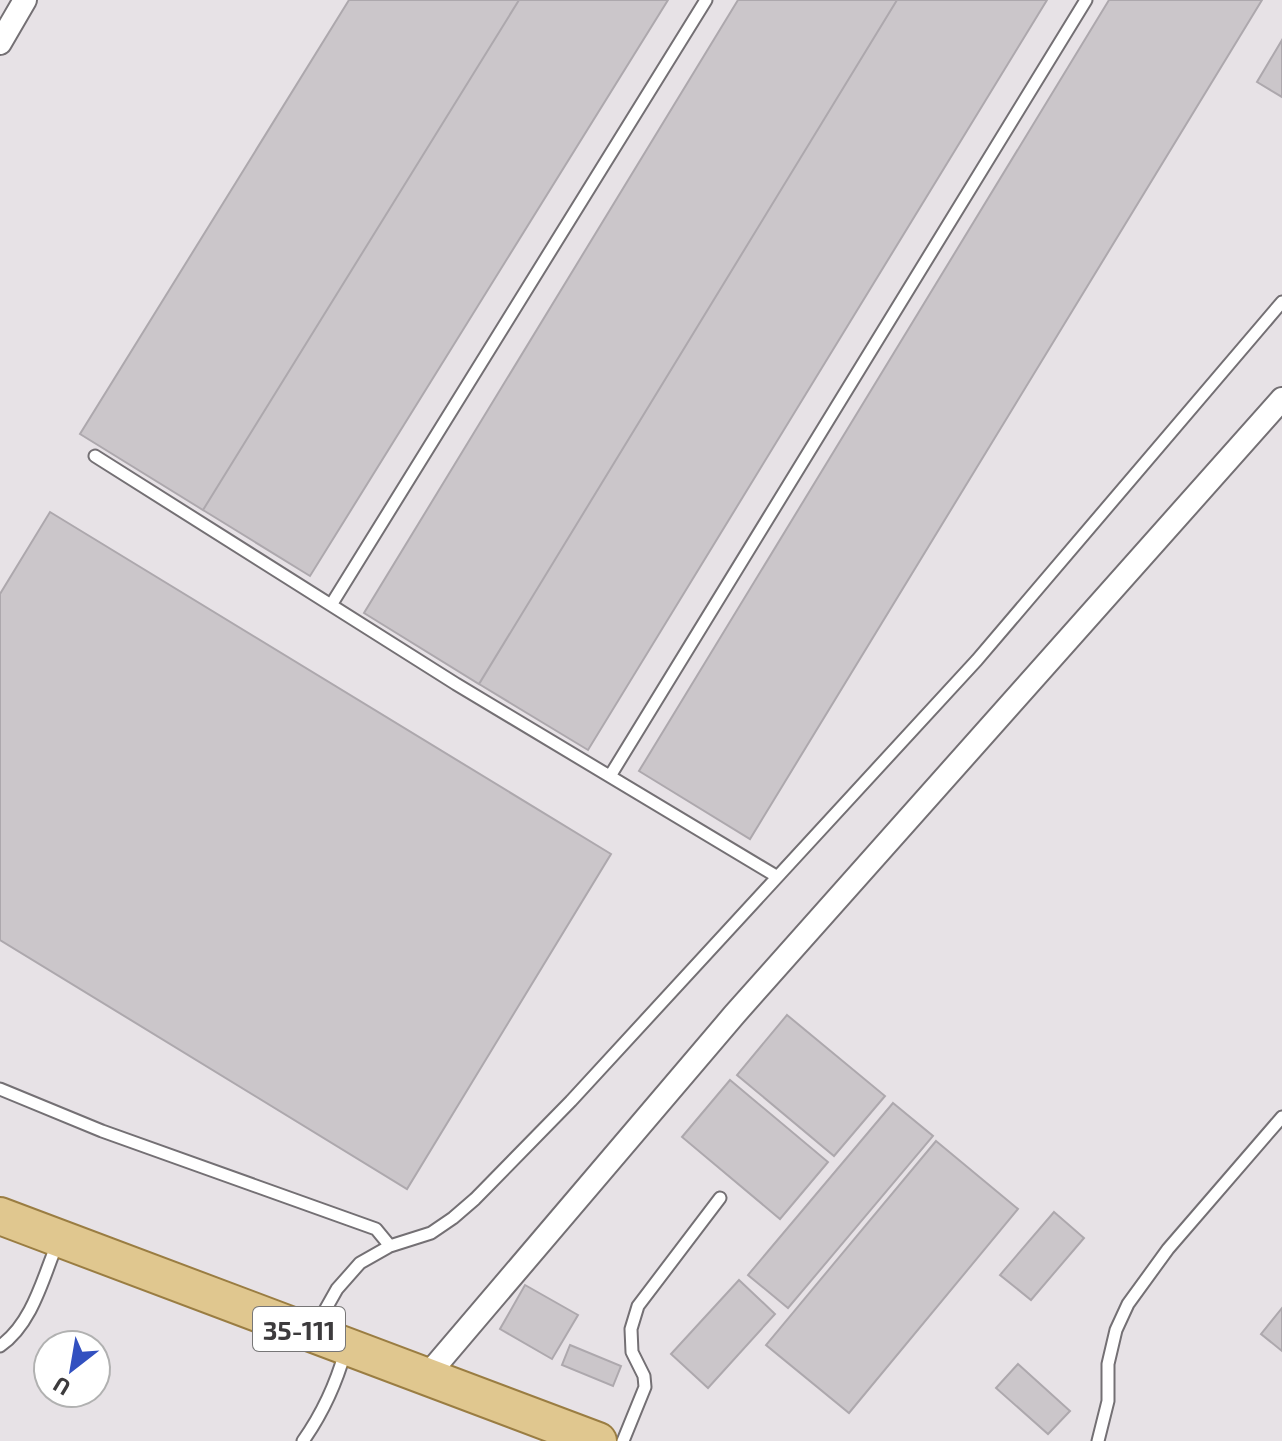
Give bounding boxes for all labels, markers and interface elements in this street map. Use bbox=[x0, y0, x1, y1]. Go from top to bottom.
road number: 35-111 bbox=[253, 1307, 345, 1351]
north arrow bbox=[32, 1329, 112, 1409]
text: U bbox=[48, 1372, 74, 1402]

